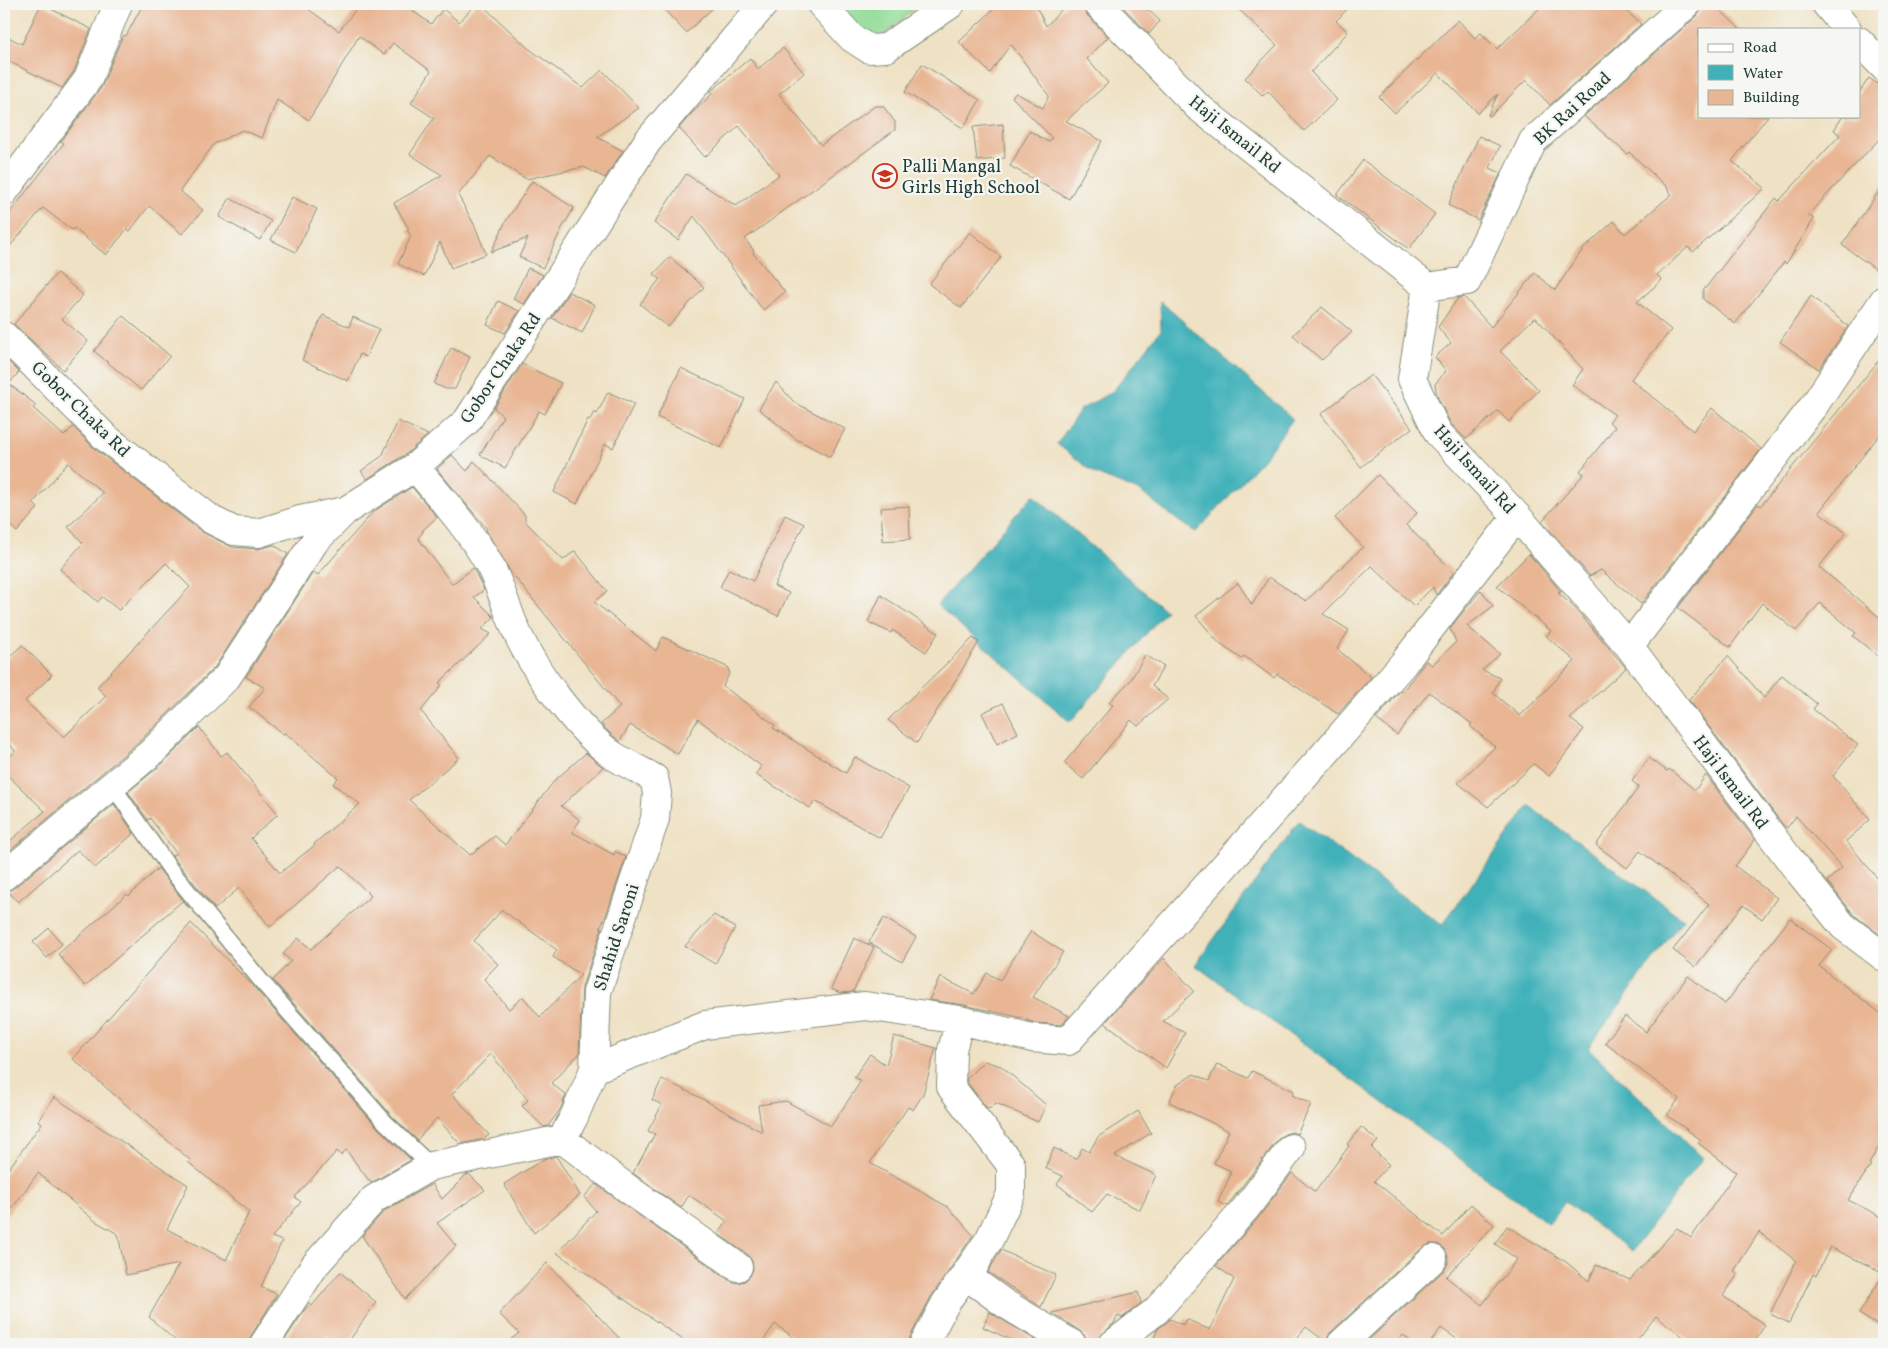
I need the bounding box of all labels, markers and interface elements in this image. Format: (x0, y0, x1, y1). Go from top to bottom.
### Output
legend (1698, 28, 1860, 118)
text: Road (1743, 38, 1777, 59)
text: Water (1743, 64, 1783, 85)
street label: BK Rai Road (1529, 67, 1617, 152)
text: Building (1743, 88, 1800, 109)
street label: Haji Ismail Rd (1183, 90, 1285, 180)
place label: Palli Mangal Girls High School (902, 155, 1040, 201)
school or university icon: Palli Mangal Girls High School (872, 163, 898, 189)
street label: Gobor Chaka Rd (455, 308, 548, 429)
street label: Gobor Chaka Rd (25, 356, 135, 464)
street label: Haji Ismail Rd (1427, 420, 1521, 520)
street label: Haji Ismail Rd (1686, 731, 1774, 835)
street label: Shahid Saroni (588, 880, 647, 994)

